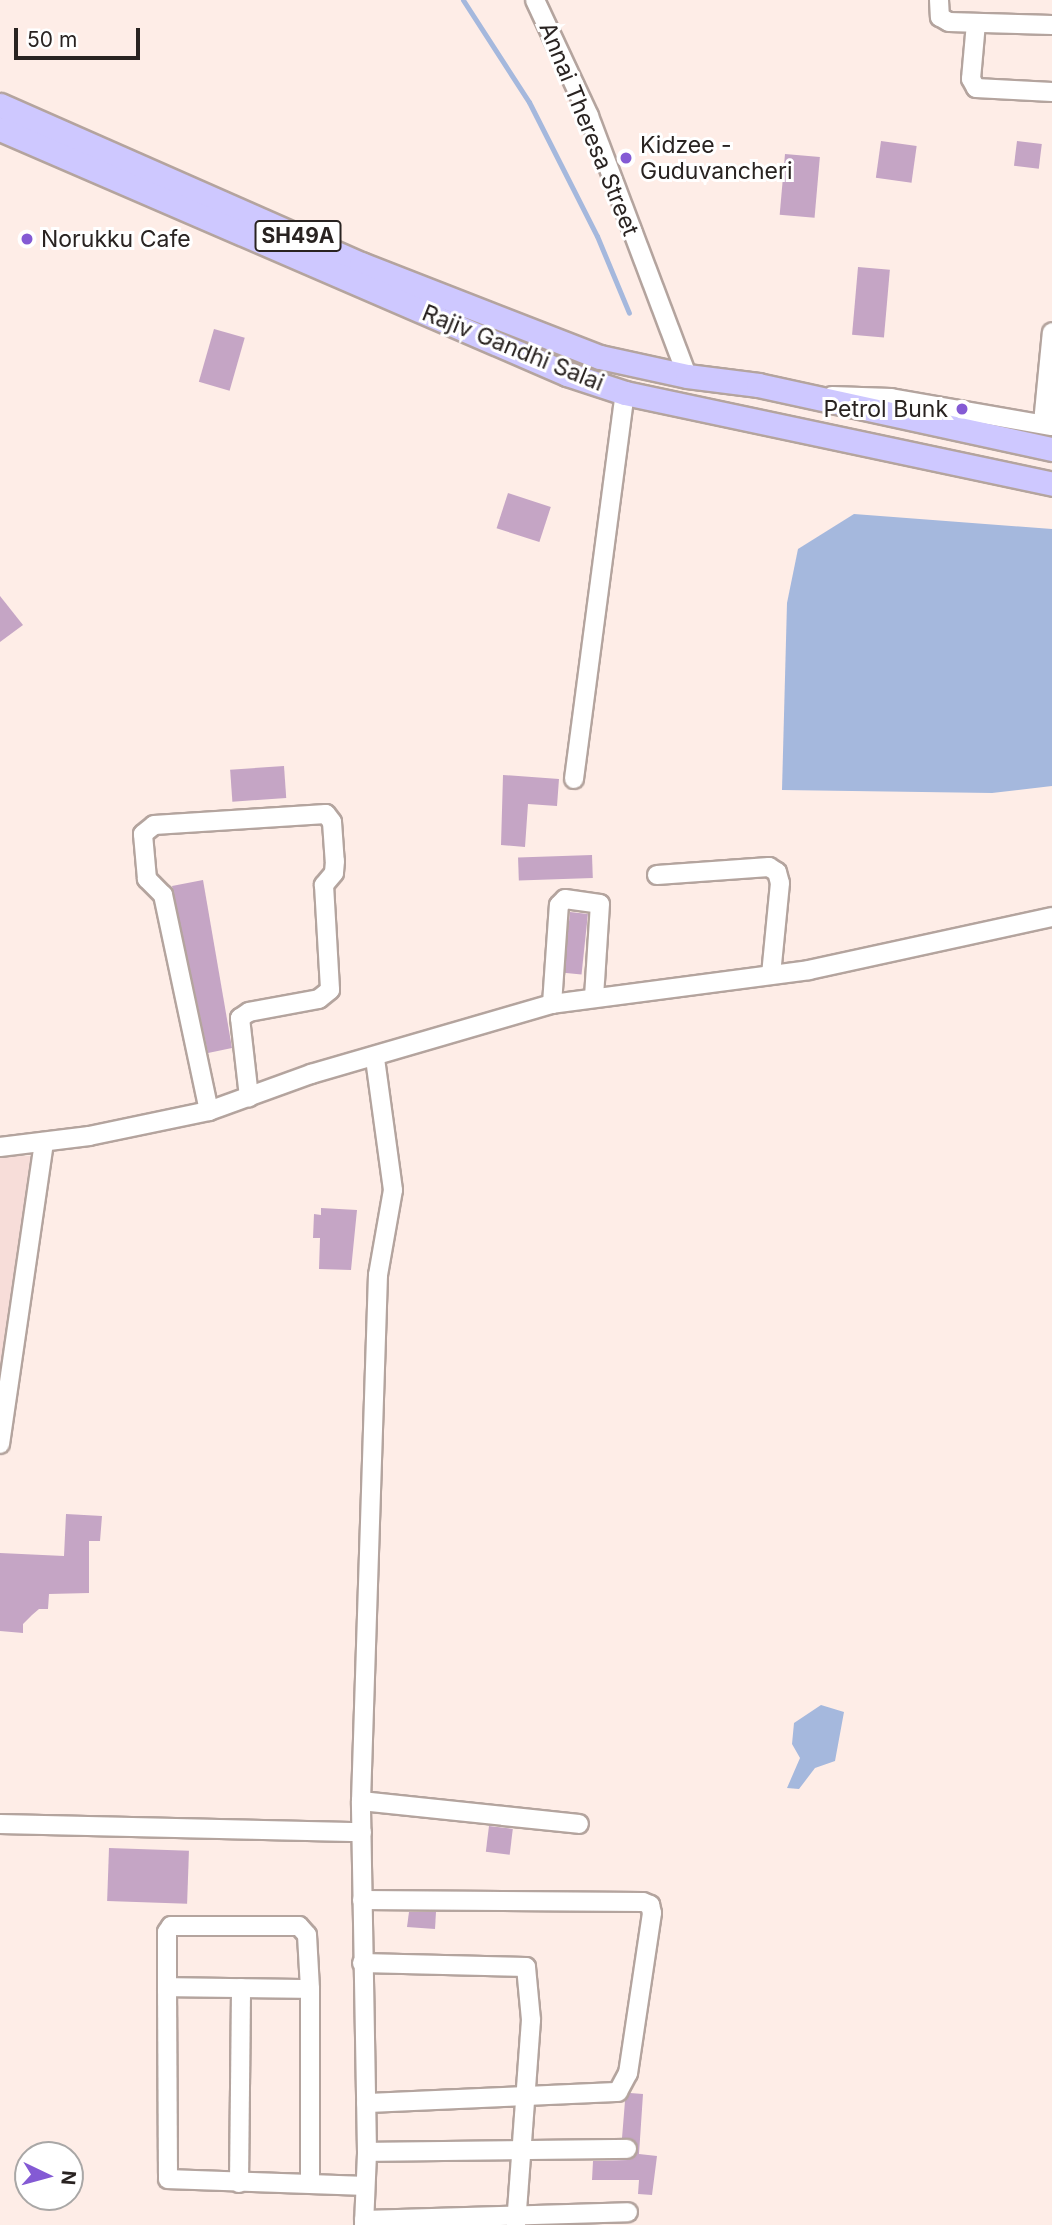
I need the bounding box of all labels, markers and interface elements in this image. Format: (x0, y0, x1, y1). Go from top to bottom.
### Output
scale bar (18, 14, 144, 58)
street label: Annai Theresa Street (534, 18, 644, 240)
text: 50 m (27, 27, 77, 52)
place label: Kidzee - Guduvancheri (640, 131, 792, 185)
marker: Kidzee - Guduvancheri (618, 150, 634, 166)
road number: SH49A (254, 218, 342, 254)
place label: Norukku Cafe (41, 225, 191, 253)
marker: Norukku Cafe (19, 231, 35, 247)
street label: Rajiv Gandhi Salai (418, 299, 608, 397)
place label: Petrol Bunk (824, 395, 948, 423)
marker: Petrol Bunk (954, 401, 970, 417)
north arrow (14, 2141, 84, 2211)
text: N (56, 2169, 81, 2186)

